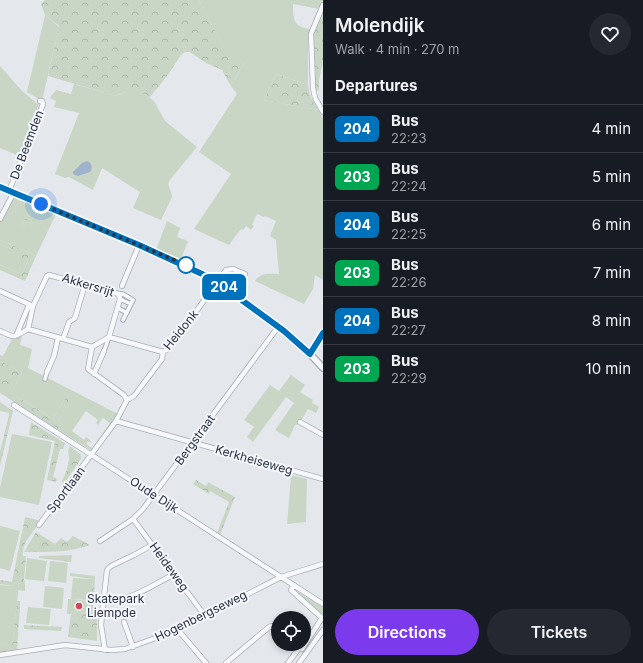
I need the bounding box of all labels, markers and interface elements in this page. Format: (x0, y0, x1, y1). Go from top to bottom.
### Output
button: heart (589, 13, 631, 55)
text: Molendijk (335, 14, 425, 37)
text: Walk · 4 min · 270 m (335, 41, 459, 57)
text: Departures (335, 76, 417, 95)
street label: De Beemden (6, 108, 47, 182)
text: Bus (391, 111, 419, 130)
text: 4 min (591, 119, 631, 138)
text: 204 (343, 120, 371, 137)
text: 22:23 (391, 130, 427, 146)
text: Bus (391, 159, 419, 178)
text: 5 min (592, 167, 631, 186)
text: 203 (343, 168, 371, 185)
text: 22:24 (391, 178, 427, 194)
your location (31, 194, 51, 214)
text: Bus (391, 207, 419, 226)
text: 6 min (592, 215, 631, 234)
text: 204 (343, 216, 371, 233)
text: 22:25 (391, 226, 426, 242)
text: Bus (391, 255, 419, 274)
unlabelled marker (177, 256, 195, 274)
text: 7 min (593, 263, 631, 282)
text: 203 (343, 264, 371, 281)
street label: Akkersrijt (60, 270, 116, 300)
line badge: 204 (201, 274, 247, 300)
text: 22:26 (391, 274, 427, 290)
text: 204 (210, 278, 238, 295)
text: Bus (391, 303, 419, 322)
street label: Heidonk (160, 306, 201, 353)
text: 8 min (592, 311, 631, 330)
text: 204 (343, 312, 371, 329)
text: 22:27 (391, 322, 426, 338)
text: Bus (391, 351, 419, 370)
text: 10 min (586, 359, 631, 378)
text: 203 (343, 360, 371, 377)
text: 22:29 (391, 370, 427, 386)
street label: Bergstraat (171, 411, 218, 468)
street label: Kerkheiseweg (214, 441, 295, 478)
street label: Sportlaan (43, 463, 88, 516)
street label: Oude Dijk (127, 473, 182, 516)
street label: Heideweg (147, 539, 192, 594)
street label: Hogenbergseweg (152, 587, 249, 644)
place label: Skatepark Liempde (87, 591, 145, 620)
marker: Skatepark Liempde (74, 601, 84, 611)
button: Directions (335, 609, 479, 655)
button: Tickets (487, 609, 631, 655)
map controls (271, 611, 311, 651)
button: locate (271, 611, 311, 651)

